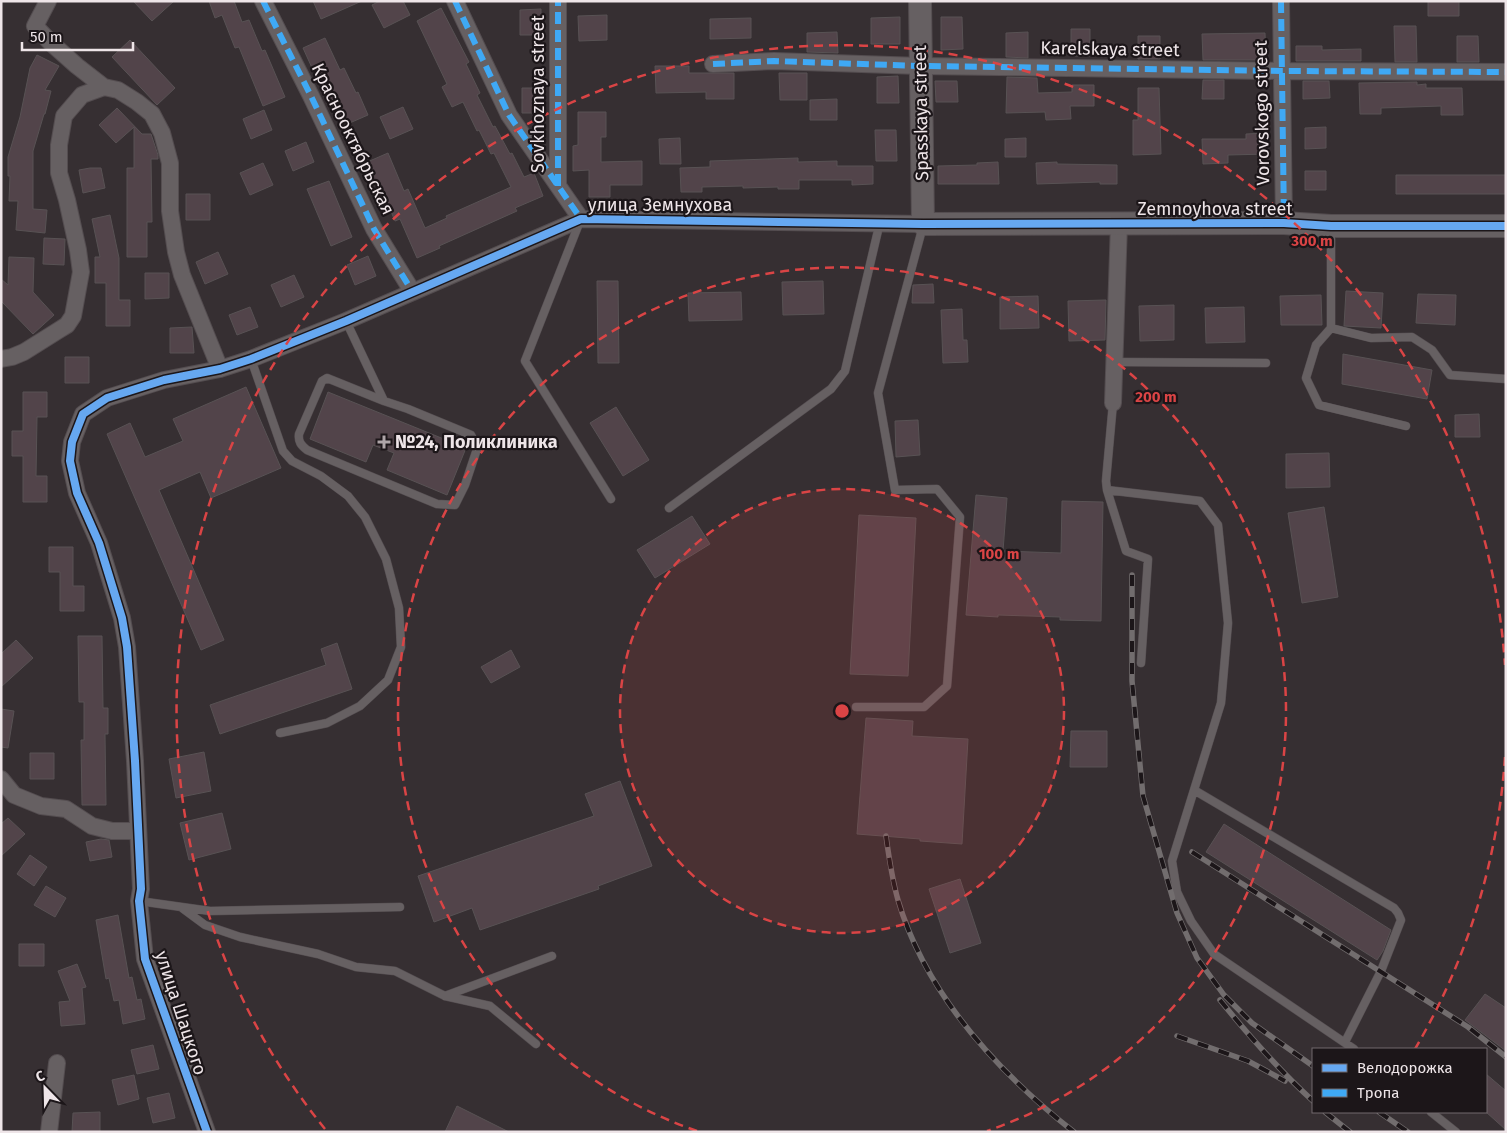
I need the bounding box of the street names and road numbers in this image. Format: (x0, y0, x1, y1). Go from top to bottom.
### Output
street label: Sovkhoznaya street (527, 15, 549, 173)
street label: Karelskaya street (1040, 37, 1180, 61)
street label: Vorovskogo street (1250, 40, 1274, 186)
street label: Spasskaya street (909, 45, 933, 181)
street label: Краснооктябрьская (307, 60, 399, 218)
street label: улица Земнухова (588, 194, 732, 216)
street label: Zemnoyhova street (1137, 198, 1293, 220)
street label: улица Шацкого (151, 948, 211, 1078)

